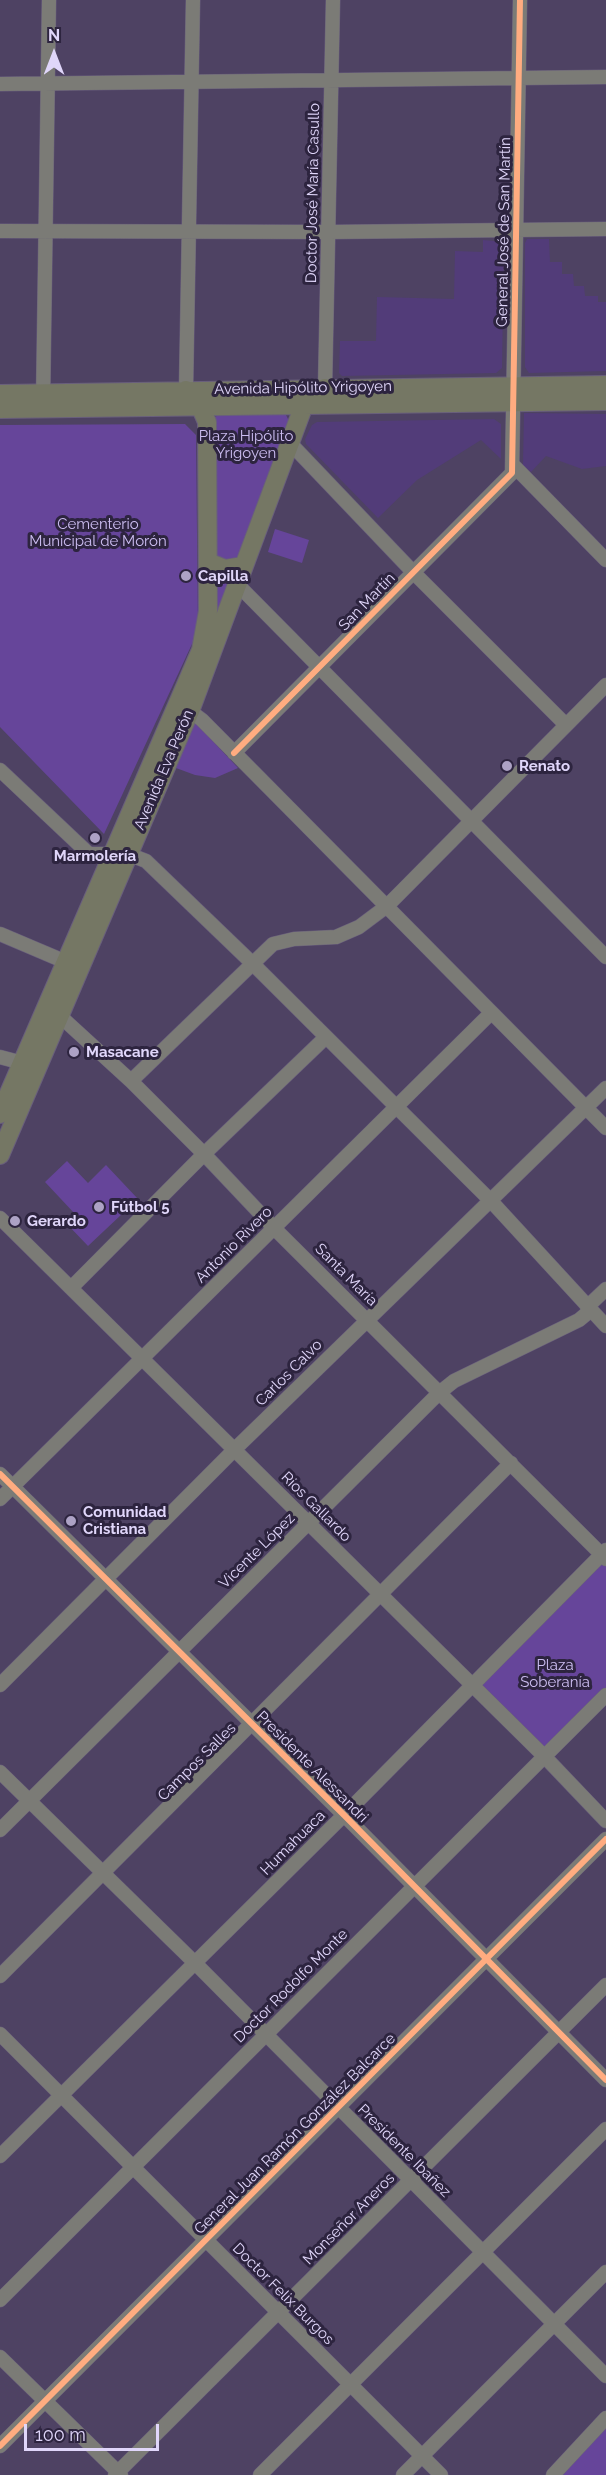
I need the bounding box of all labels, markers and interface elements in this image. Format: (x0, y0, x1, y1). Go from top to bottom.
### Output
north arrow (24, 24, 84, 84)
text: N (48, 26, 60, 45)
street label: Doctor José María Casullo (302, 103, 324, 283)
street label: General José de San Martín (493, 137, 515, 327)
street label: Avenida Hipólito Yrigoyen (214, 377, 392, 399)
park label: Plaza Hipólito Yrigoyen (199, 427, 293, 462)
park label: Cementerio Municipal de Morón (29, 515, 167, 550)
place label: Capilla (198, 567, 248, 585)
marker: Capilla (179, 569, 193, 583)
street label: San Martín (335, 569, 399, 635)
street label: Avenida Eva Perón (131, 707, 197, 833)
place label: Renato (519, 757, 570, 775)
marker: Renato (500, 759, 514, 773)
marker: Marmolería (88, 831, 102, 845)
place label: Marmolería (54, 847, 136, 865)
place label: Masacane (86, 1043, 159, 1061)
marker: Masacane (67, 1045, 81, 1059)
place label: Fútbol 5 (111, 1198, 170, 1216)
marker: Fútbol 5 (92, 1200, 106, 1214)
street label: Antonio Rivero (192, 1203, 276, 1287)
place label: Gerardo (27, 1212, 86, 1230)
marker: Gerardo (8, 1214, 22, 1228)
street label: Santa María (311, 1240, 381, 1310)
street label: Carlos Calvo (252, 1336, 326, 1410)
street label: Ríos Gallardo (277, 1468, 355, 1546)
place label: Comunidad Cristiana (83, 1503, 166, 1538)
street label: Vicente López (215, 1509, 299, 1593)
marker: Comunidad Cristiana (64, 1514, 78, 1528)
park label: Plaza Soberanía (520, 1656, 590, 1691)
street label: Presidente Alessandri (252, 1707, 372, 1827)
street label: Campos Salles (154, 1719, 240, 1805)
street label: Humahuaca (257, 1807, 329, 1879)
street label: Doctor Rodolfo Monte (230, 1925, 352, 2047)
street label: General Juan Ramón González Balcarce (191, 2030, 399, 2238)
street label: Presidente Ibañez (354, 2101, 454, 2201)
street label: Monseñor Aneros (299, 2169, 399, 2269)
street label: Doctor Felix Burgos (229, 2240, 337, 2348)
scale bar (27, 2412, 162, 2450)
text: 100 m (35, 2424, 86, 2445)

